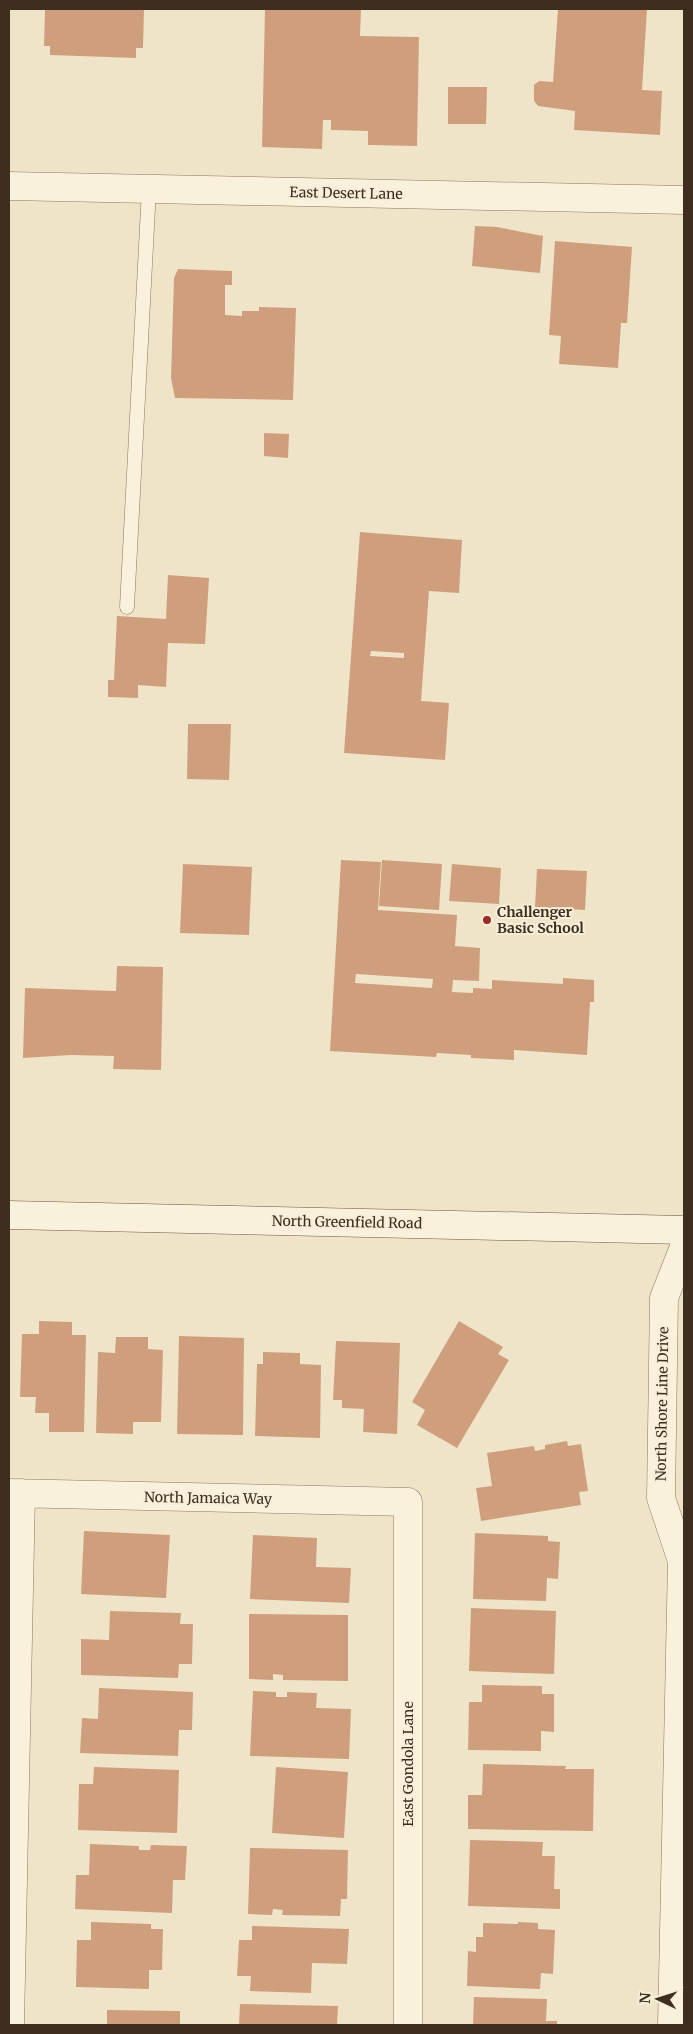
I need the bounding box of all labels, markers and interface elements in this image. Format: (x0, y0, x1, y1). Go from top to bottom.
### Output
street label: East Desert Lane (289, 183, 403, 203)
place label: Challenger Basic School (497, 903, 584, 937)
marker: Challenger Basic School (481, 914, 493, 926)
street label: North Greenfield Road (272, 1212, 423, 1232)
street label: North Shore Line Drive (652, 1327, 672, 1481)
street label: North Jamaica Way (144, 1488, 273, 1508)
street label: East Gondola Lane (399, 1701, 417, 1827)
north arrow (633, 1974, 683, 2024)
text: N (636, 1992, 654, 2004)

